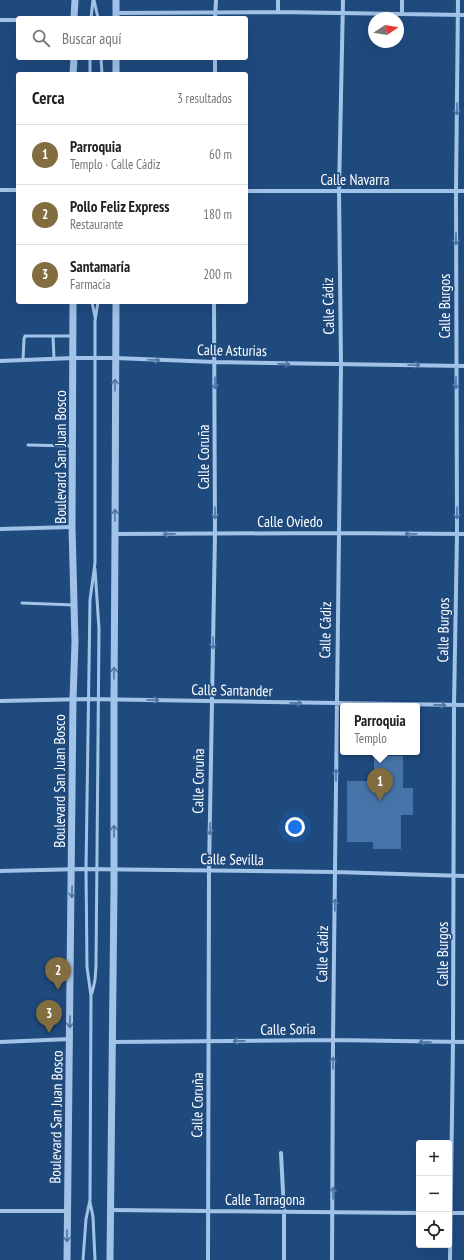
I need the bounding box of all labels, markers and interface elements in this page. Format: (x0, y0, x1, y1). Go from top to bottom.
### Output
north arrow (368, 12, 404, 48)
search box (16, 16, 248, 60)
icon: search (30, 27, 52, 49)
text: Buscar aquí (62, 29, 122, 48)
text: Cerca (32, 87, 65, 109)
text: 3 resultados (177, 90, 232, 107)
one-way arrow (453, 102, 461, 115)
text: Parroquia (70, 137, 121, 156)
text: 1 (42, 146, 48, 163)
text: 60 m (209, 146, 232, 163)
text: Templo · Calle Cádiz (70, 156, 160, 173)
street label: Calle Navarra (320, 170, 390, 189)
text: Pollo Feliz Express (70, 197, 170, 216)
text: 2 (42, 206, 48, 223)
text: 180 m (203, 206, 232, 223)
text: Restaurante (70, 216, 123, 233)
one-way arrow (452, 232, 460, 245)
text: Santamaría (70, 257, 130, 276)
text: 3 (42, 266, 48, 283)
text: 200 m (203, 266, 232, 283)
street label: Calle Burgos (435, 274, 454, 338)
text: Farmacia (70, 276, 110, 293)
street label: Calle Cádiz (318, 277, 338, 335)
street label: Calle Asturias (197, 340, 267, 360)
one-way arrow (147, 356, 160, 364)
one-way arrow (277, 360, 290, 368)
one-way arrow (407, 361, 420, 369)
one-way arrow (211, 376, 219, 389)
one-way arrow (452, 376, 460, 389)
one-way arrow (111, 379, 119, 392)
street label: Boulevard San Juan Bosco (51, 390, 70, 524)
street label: Calle Coruña (194, 424, 213, 490)
one-way arrow (211, 506, 219, 519)
one-way arrow (453, 506, 461, 519)
one-way arrow (111, 509, 119, 522)
street label: Calle Oviedo (257, 512, 323, 531)
one-way arrow (163, 530, 176, 538)
one-way arrow (405, 530, 418, 537)
street label: Calle Burgos (433, 597, 453, 663)
street label: Calle Cádiz (315, 601, 335, 659)
one-way arrow (209, 636, 216, 649)
one-way arrow (110, 667, 118, 680)
street label: Calle Santander (191, 680, 274, 700)
one-way arrow (146, 696, 159, 704)
one-way arrow (289, 699, 302, 707)
one-way arrow (433, 701, 446, 709)
popup (340, 703, 420, 755)
text: Parroquia (354, 711, 406, 730)
street label: Boulevard San Juan Bosco (50, 714, 69, 848)
text: Templo (354, 730, 387, 747)
street label: Calle Coruña (188, 748, 208, 814)
pin: 1 (367, 768, 393, 801)
one-way arrow (332, 769, 340, 782)
your location (285, 817, 305, 837)
one-way arrow (206, 822, 214, 835)
one-way arrow (110, 825, 118, 838)
street label: Calle Sevilla (200, 849, 264, 869)
one-way arrow (68, 885, 75, 898)
one-way arrow (331, 899, 339, 912)
street label: Calle Burgos (433, 922, 452, 986)
street label: Calle Cádiz (312, 925, 332, 983)
pin: 2 (45, 957, 71, 990)
pin: 3 (36, 1000, 62, 1033)
one-way arrow (66, 1015, 74, 1028)
street label: Calle Soria (260, 1019, 316, 1039)
one-way arrow (233, 1037, 246, 1045)
one-way arrow (419, 1038, 432, 1046)
street label: Boulevard San Juan Bosco (45, 1050, 67, 1184)
one-way arrow (329, 1057, 337, 1070)
street label: Calle Coruña (187, 1072, 207, 1138)
map controls (416, 1140, 452, 1248)
button: + (416, 1140, 452, 1176)
button: − (416, 1176, 452, 1212)
one-way arrow (329, 1187, 337, 1200)
street label: Calle Tarragona (225, 1190, 305, 1209)
button: locate (416, 1212, 452, 1248)
one-way arrow (63, 1229, 71, 1242)

